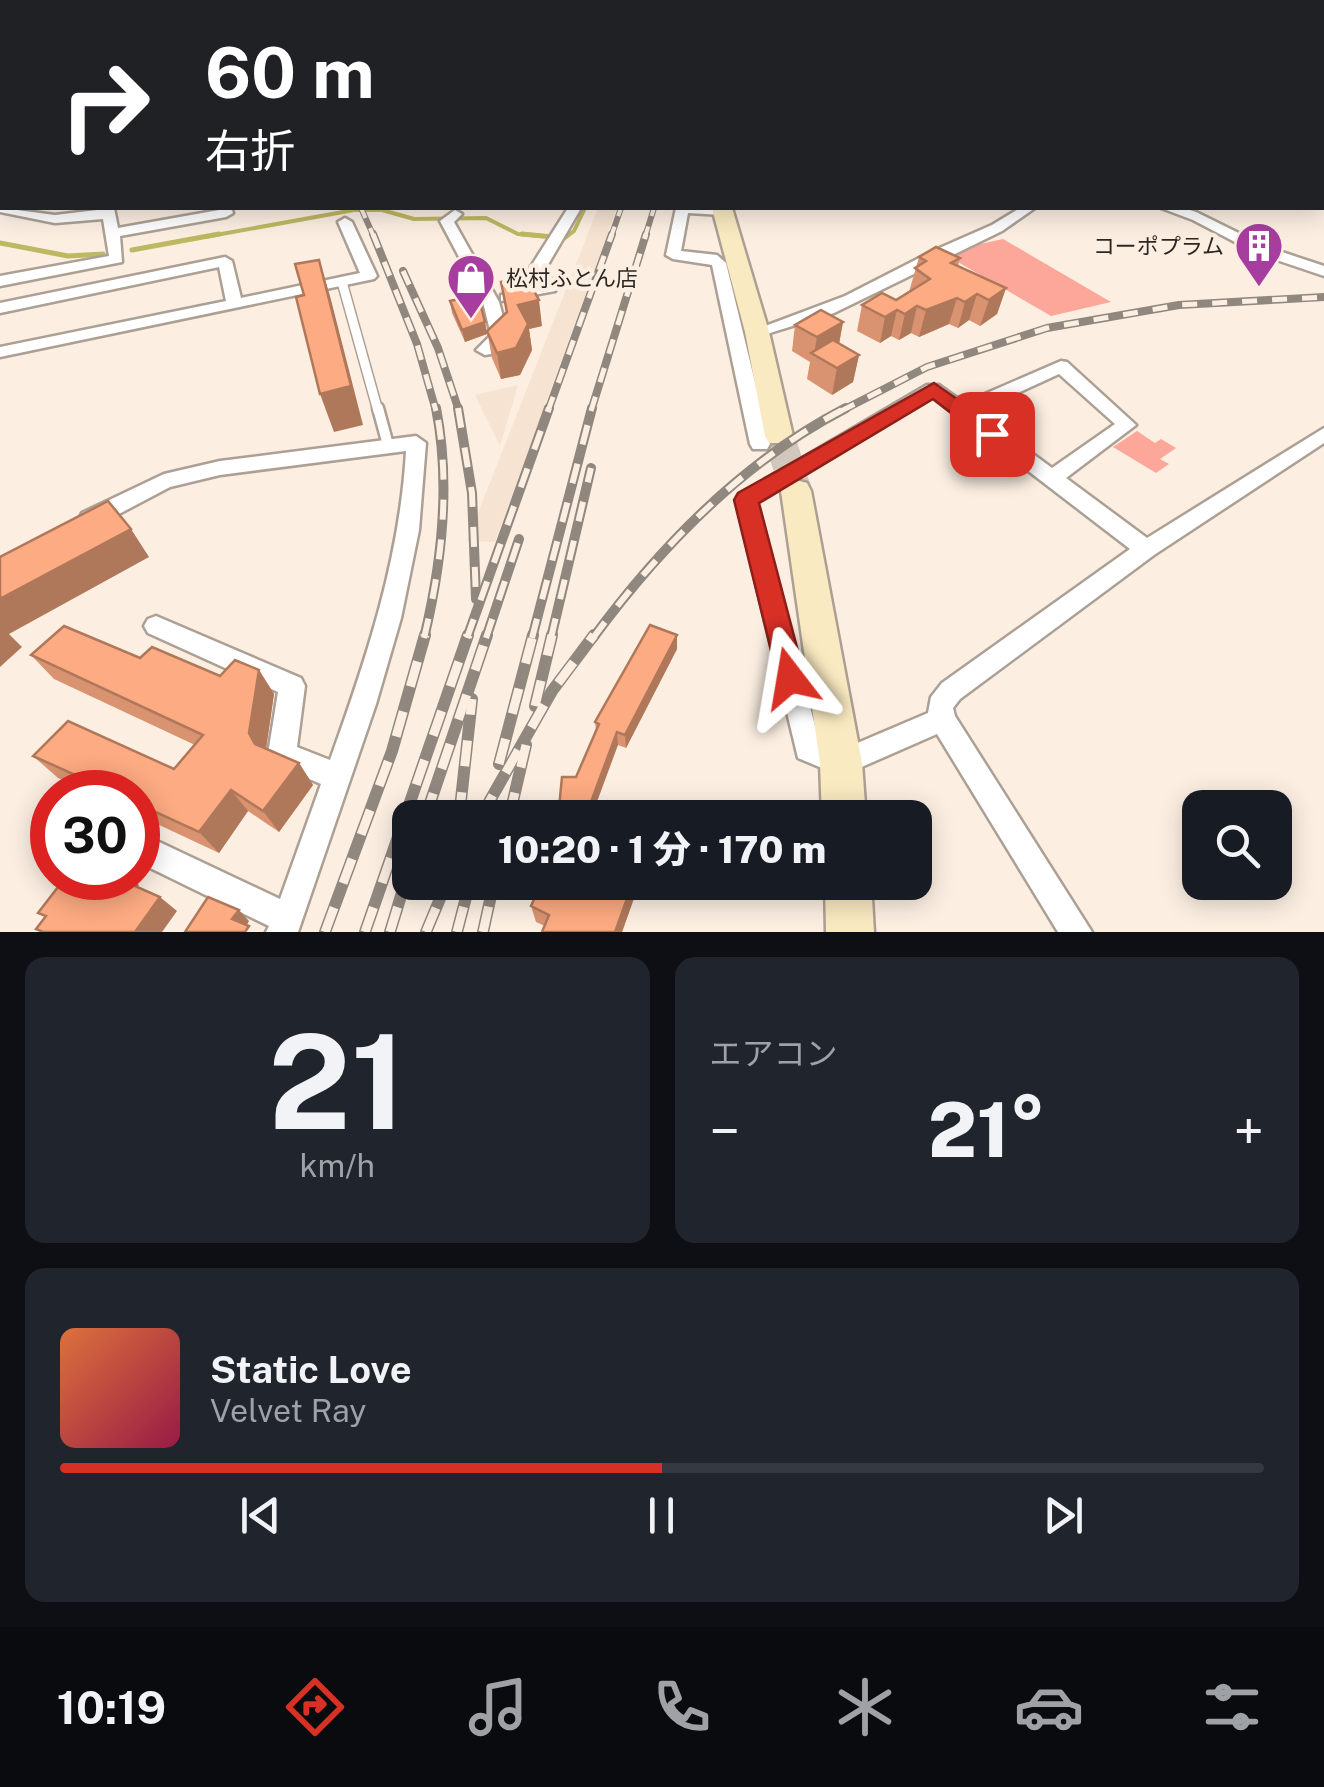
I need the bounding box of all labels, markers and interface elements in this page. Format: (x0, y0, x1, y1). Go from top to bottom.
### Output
text: 60 m (205, 31, 375, 114)
icon: right (40, 40, 170, 170)
text: 右折 (205, 124, 295, 177)
building icon: コーポプラム (1233, 220, 1285, 288)
place label: コーポプラム (1093, 233, 1224, 259)
shop icon: 松村ふとん店 (445, 252, 497, 320)
place label: 松村ふとん店 (506, 265, 638, 291)
pin (950, 392, 1035, 477)
icon: arrive (965, 407, 1020, 462)
position arrow (738, 626, 842, 730)
speed limit sign: 30 (30, 770, 160, 900)
map controls (1182, 790, 1292, 900)
button: search (1182, 790, 1292, 900)
text: 10:20 · 1 分 · 170 m (498, 827, 826, 872)
text: 21 (268, 1006, 406, 1158)
text: エアコン (710, 1035, 838, 1072)
text: 21° (928, 1086, 1046, 1174)
text: − (710, 1099, 740, 1163)
text: + (1234, 1099, 1264, 1163)
text: km/h (300, 1147, 375, 1184)
text: Static Love (210, 1347, 412, 1392)
text: Velvet Ray (210, 1392, 366, 1429)
icon: previous (233, 1488, 288, 1543)
icon: pause (634, 1488, 689, 1543)
icon: next (1036, 1488, 1091, 1543)
icon: directions (280, 1672, 350, 1742)
icon: music (463, 1672, 533, 1742)
icon: phone (647, 1672, 717, 1742)
icon: climate (830, 1672, 900, 1742)
icon: car (1014, 1672, 1084, 1742)
icon: filters (1197, 1672, 1267, 1742)
text: 10:19 (57, 1681, 166, 1734)

